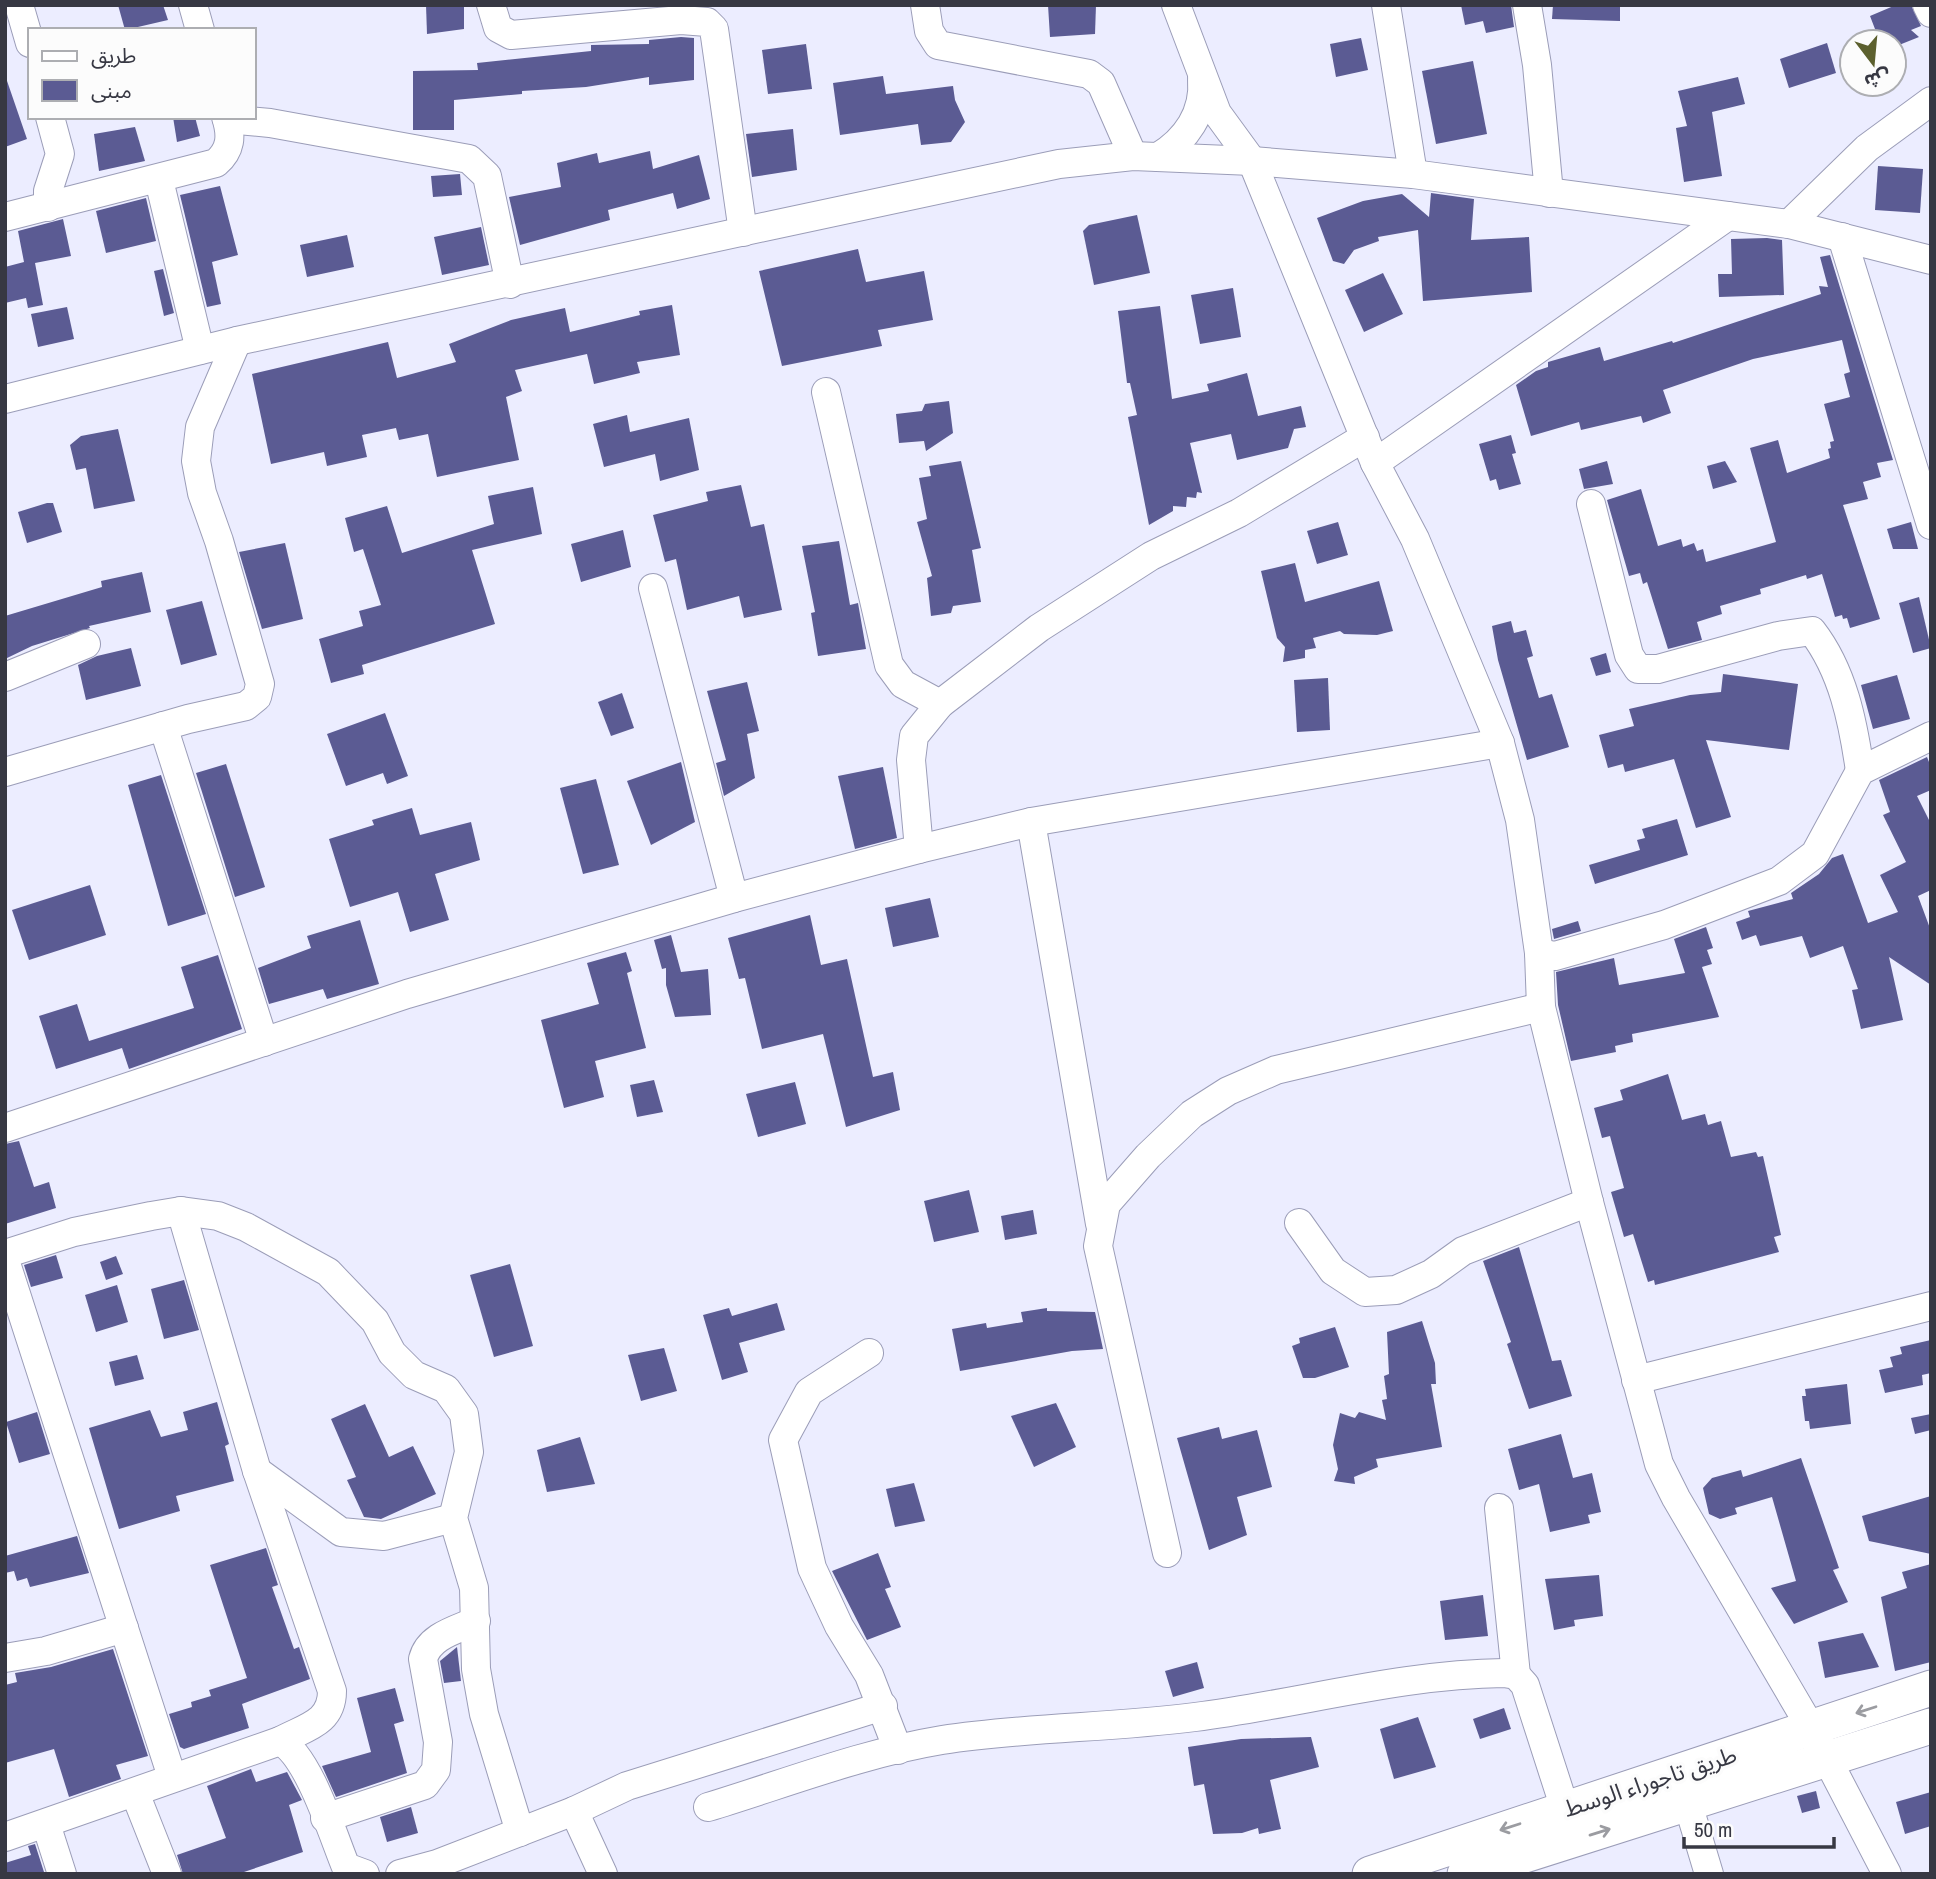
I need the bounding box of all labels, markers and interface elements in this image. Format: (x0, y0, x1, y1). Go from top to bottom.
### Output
legend (28, 28, 256, 119)
north arrow (1838, 28, 1908, 98)
text: طريق (91, 41, 136, 70)
text: ش (1862, 63, 1894, 95)
text: مبنى (91, 76, 132, 105)
one-way arrow (1855, 1704, 1877, 1717)
street label: طريق تاجوراء الوسط (1560, 1738, 1740, 1824)
scale bar (1684, 1806, 1834, 1850)
text: 50 m (1694, 1815, 1732, 1844)
one-way arrow (1500, 1822, 1522, 1834)
one-way arrow (1589, 1824, 1611, 1837)

